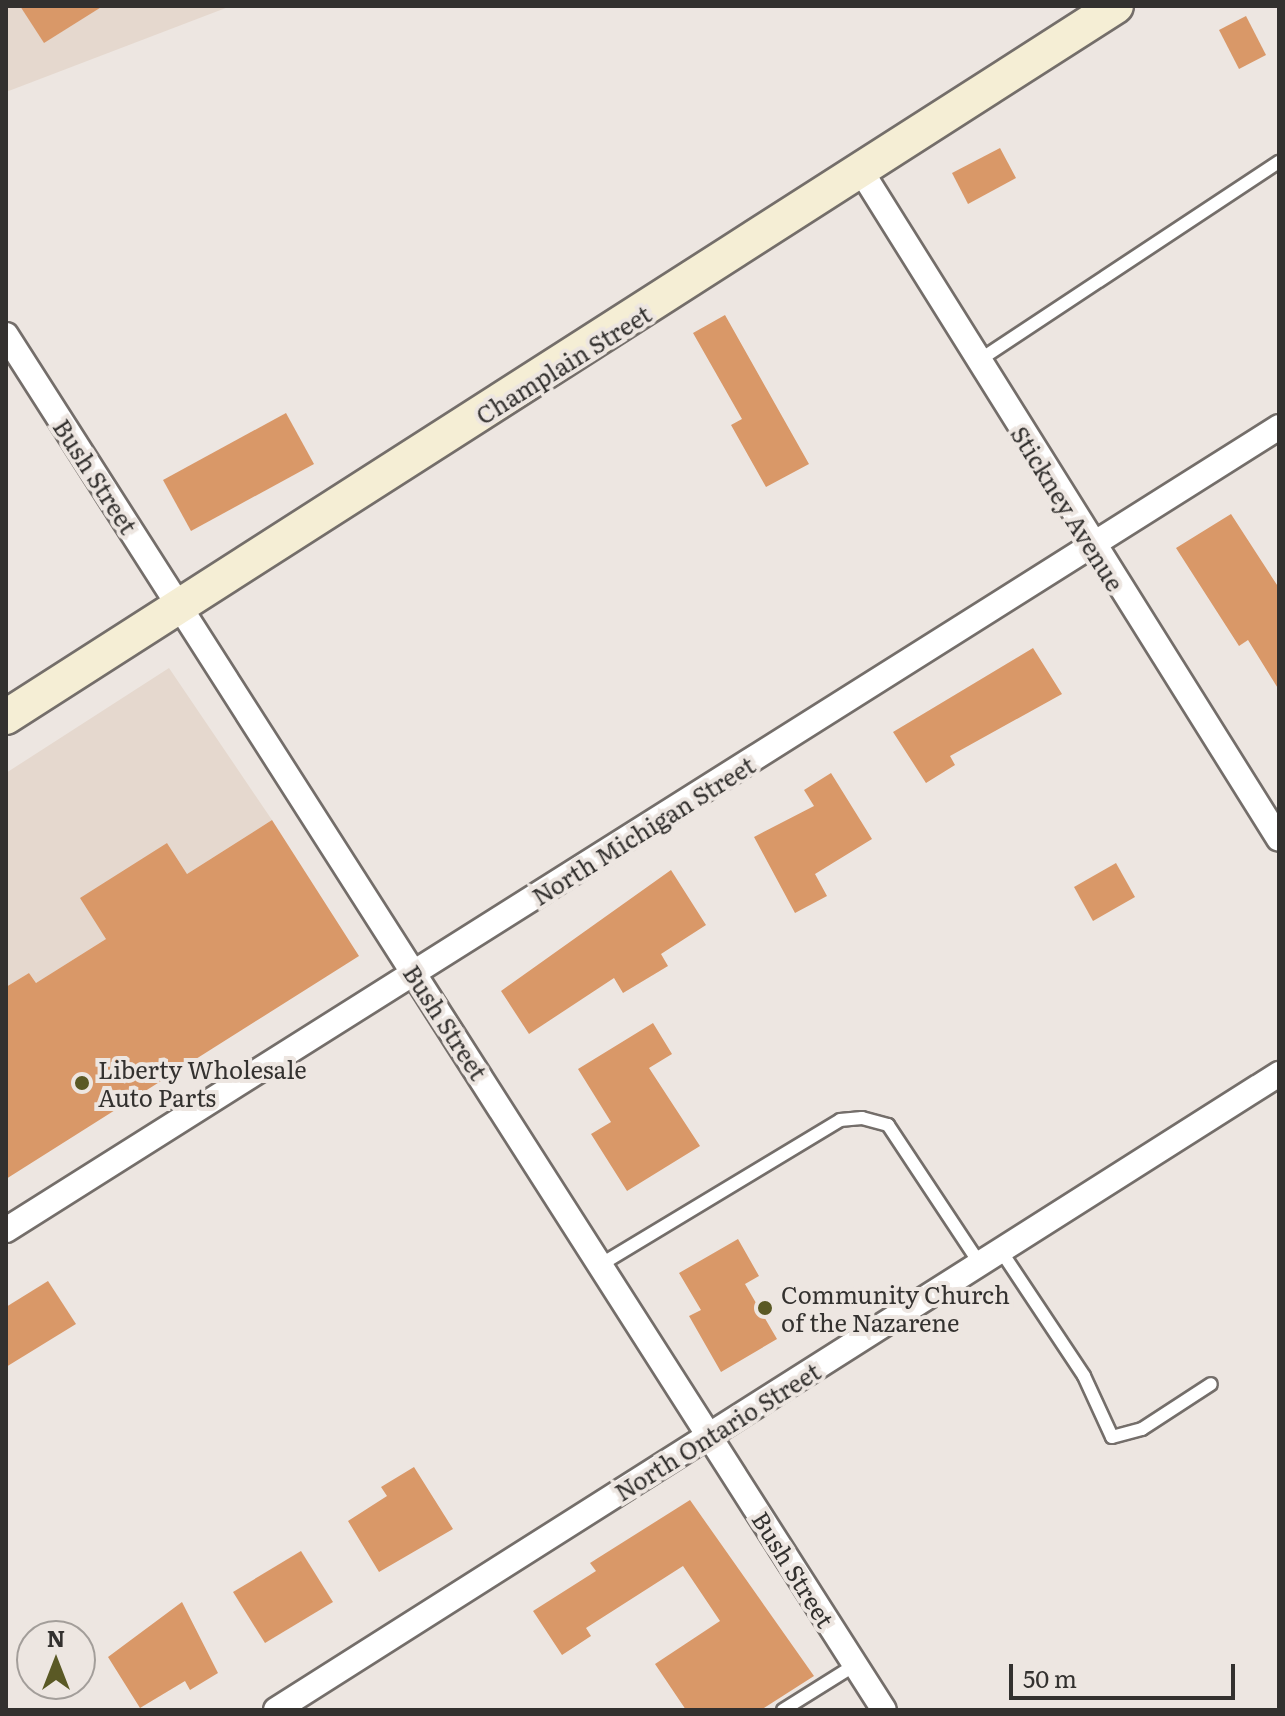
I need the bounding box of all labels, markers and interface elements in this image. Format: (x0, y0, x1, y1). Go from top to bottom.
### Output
street label: Champlain Street (470, 299, 656, 429)
street label: Bush Street (48, 413, 144, 539)
street label: Stickney Avenue (1006, 420, 1130, 596)
street label: North Michigan Street (526, 750, 760, 910)
street label: Bush Street (398, 959, 494, 1085)
place label: Liberty Wholesale Auto Parts (98, 1055, 307, 1111)
marker: Liberty Wholesale Auto Parts (73, 1074, 91, 1092)
place label: Community Church of the Nazarene (781, 1280, 1010, 1336)
marker: Community Church of the Nazarene (756, 1299, 774, 1317)
street label: North Ontario Street (609, 1356, 825, 1506)
street label: Bush Street (747, 1506, 841, 1632)
north arrow (16, 1620, 96, 1700)
text: N (47, 1621, 65, 1654)
scale bar (1013, 1648, 1239, 1698)
text: 50 m (1023, 1660, 1077, 1695)

